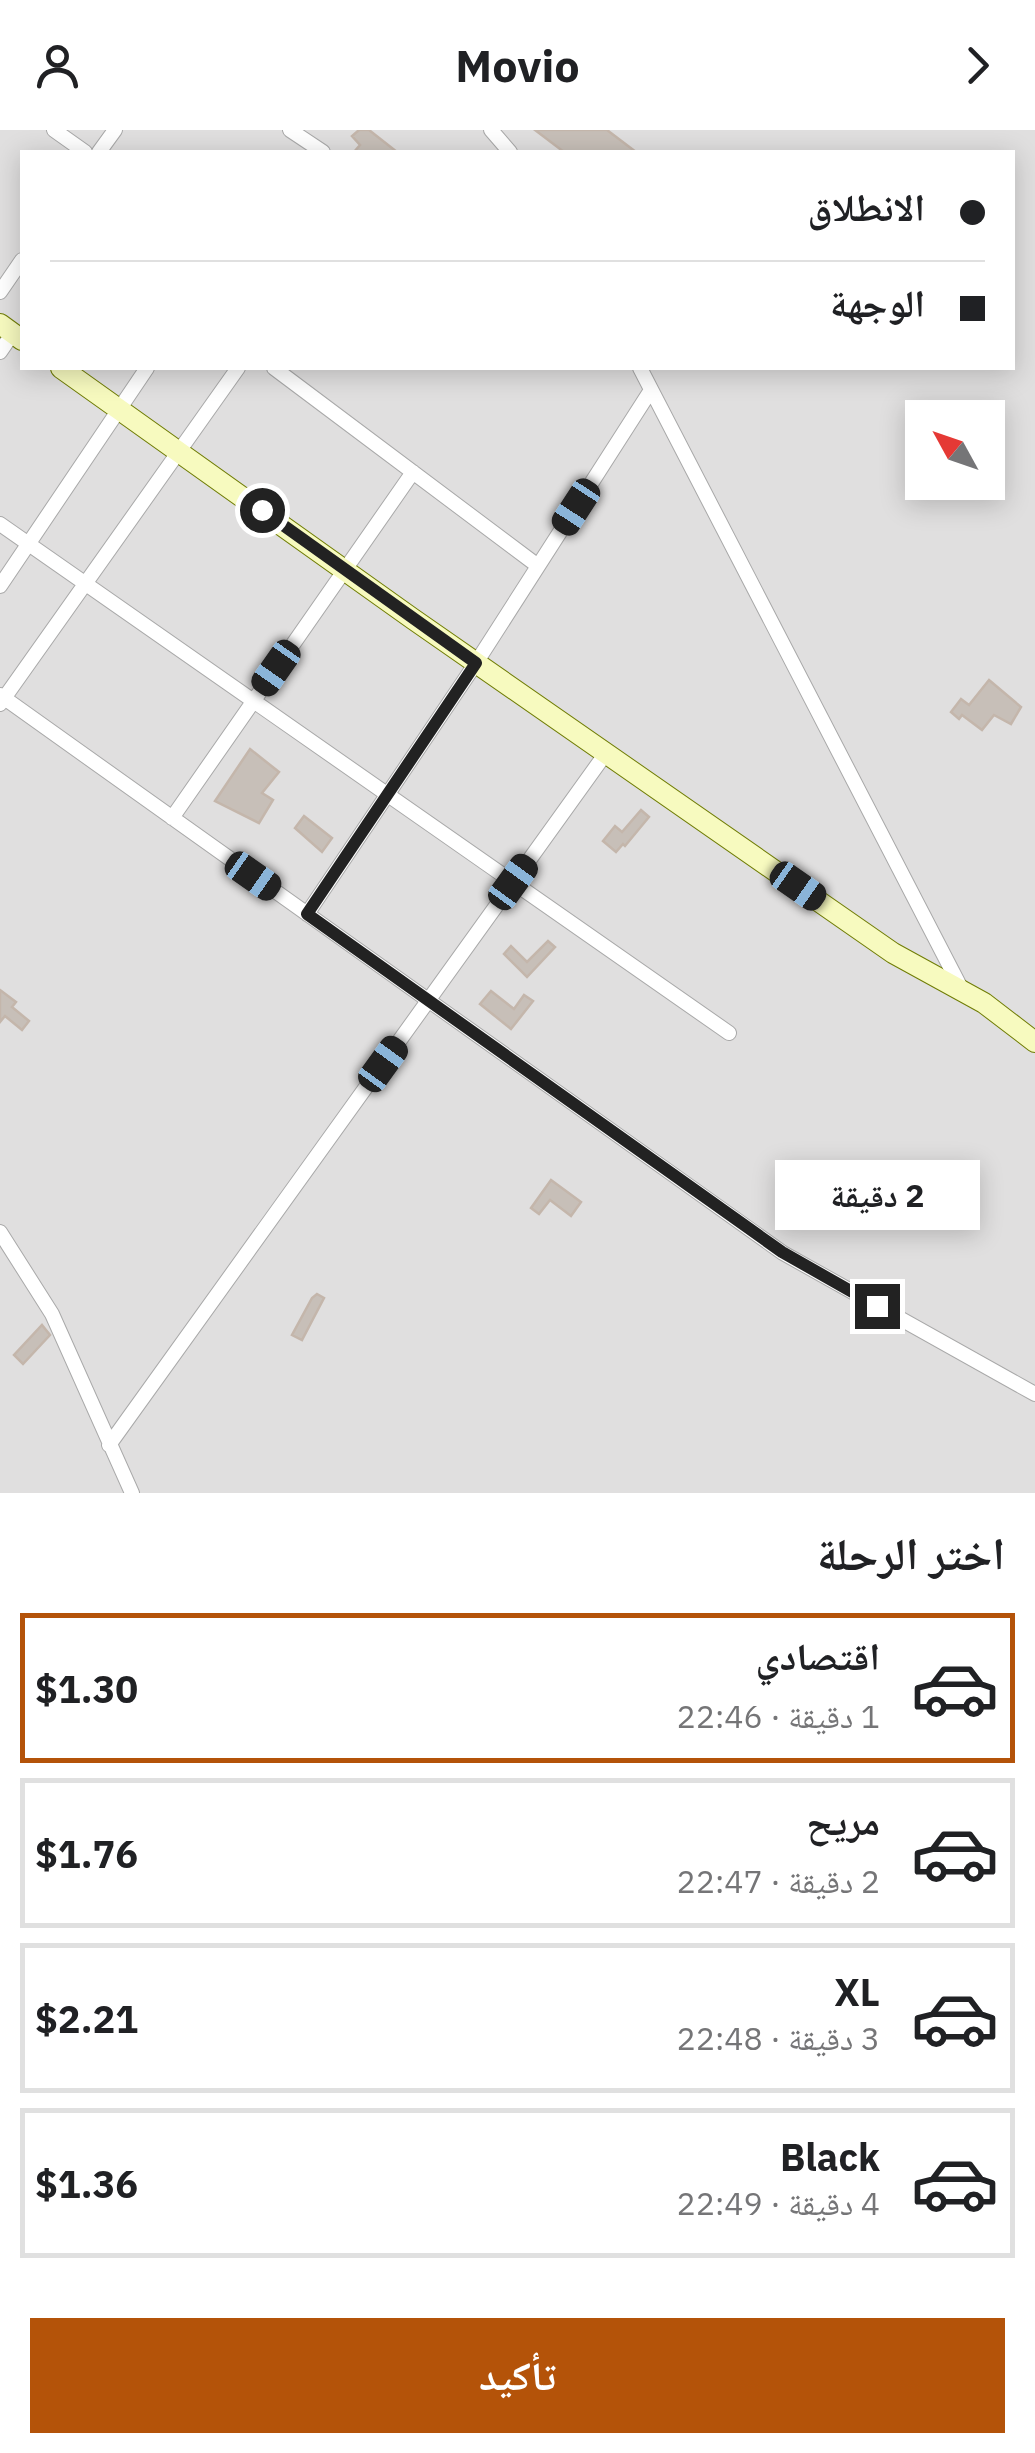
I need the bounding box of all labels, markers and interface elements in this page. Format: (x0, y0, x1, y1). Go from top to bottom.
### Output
text: Movio (455, 36, 580, 94)
icon: person (30, 38, 85, 93)
icon: forward (950, 38, 1005, 93)
text: الانطلاق (807, 182, 925, 231)
text: الوجهة (830, 278, 925, 327)
north arrow (905, 400, 1005, 500)
map controls (905, 400, 1005, 500)
car (547, 474, 605, 540)
route start (240, 488, 285, 533)
car (247, 635, 305, 701)
car (220, 847, 286, 905)
car (483, 849, 543, 915)
car (765, 857, 831, 915)
car (353, 1031, 413, 1097)
callout: 2 دقيقة (774, 1161, 980, 1231)
text: 2 دقيقة (831, 1174, 924, 1216)
route end (855, 1284, 900, 1329)
text: اختر الرحلة (817, 1524, 1005, 1582)
text: اقتصادي (756, 1631, 880, 1680)
icon: car (910, 1643, 1000, 1733)
text: $1.30 (35, 1664, 138, 1713)
text: 1 دقيقة · 22:46 (676, 1695, 880, 1737)
text: مريح (806, 1796, 880, 1845)
icon: car (910, 1808, 1000, 1898)
text: $1.76 (35, 1829, 138, 1878)
text: 2 دقيقة · 22:47 (676, 1860, 880, 1902)
text: XL (834, 1967, 880, 2016)
icon: car (910, 1973, 1000, 2063)
text: $2.21 (35, 1994, 138, 2043)
text: 3 دقيقة · 22:48 (676, 2017, 880, 2059)
text: Black (780, 2132, 880, 2181)
icon: car (910, 2138, 1000, 2228)
text: $1.36 (35, 2159, 138, 2208)
text: 4 دقيقة · 22:49 (676, 2182, 880, 2224)
button: تأكيد (30, 2318, 1005, 2433)

